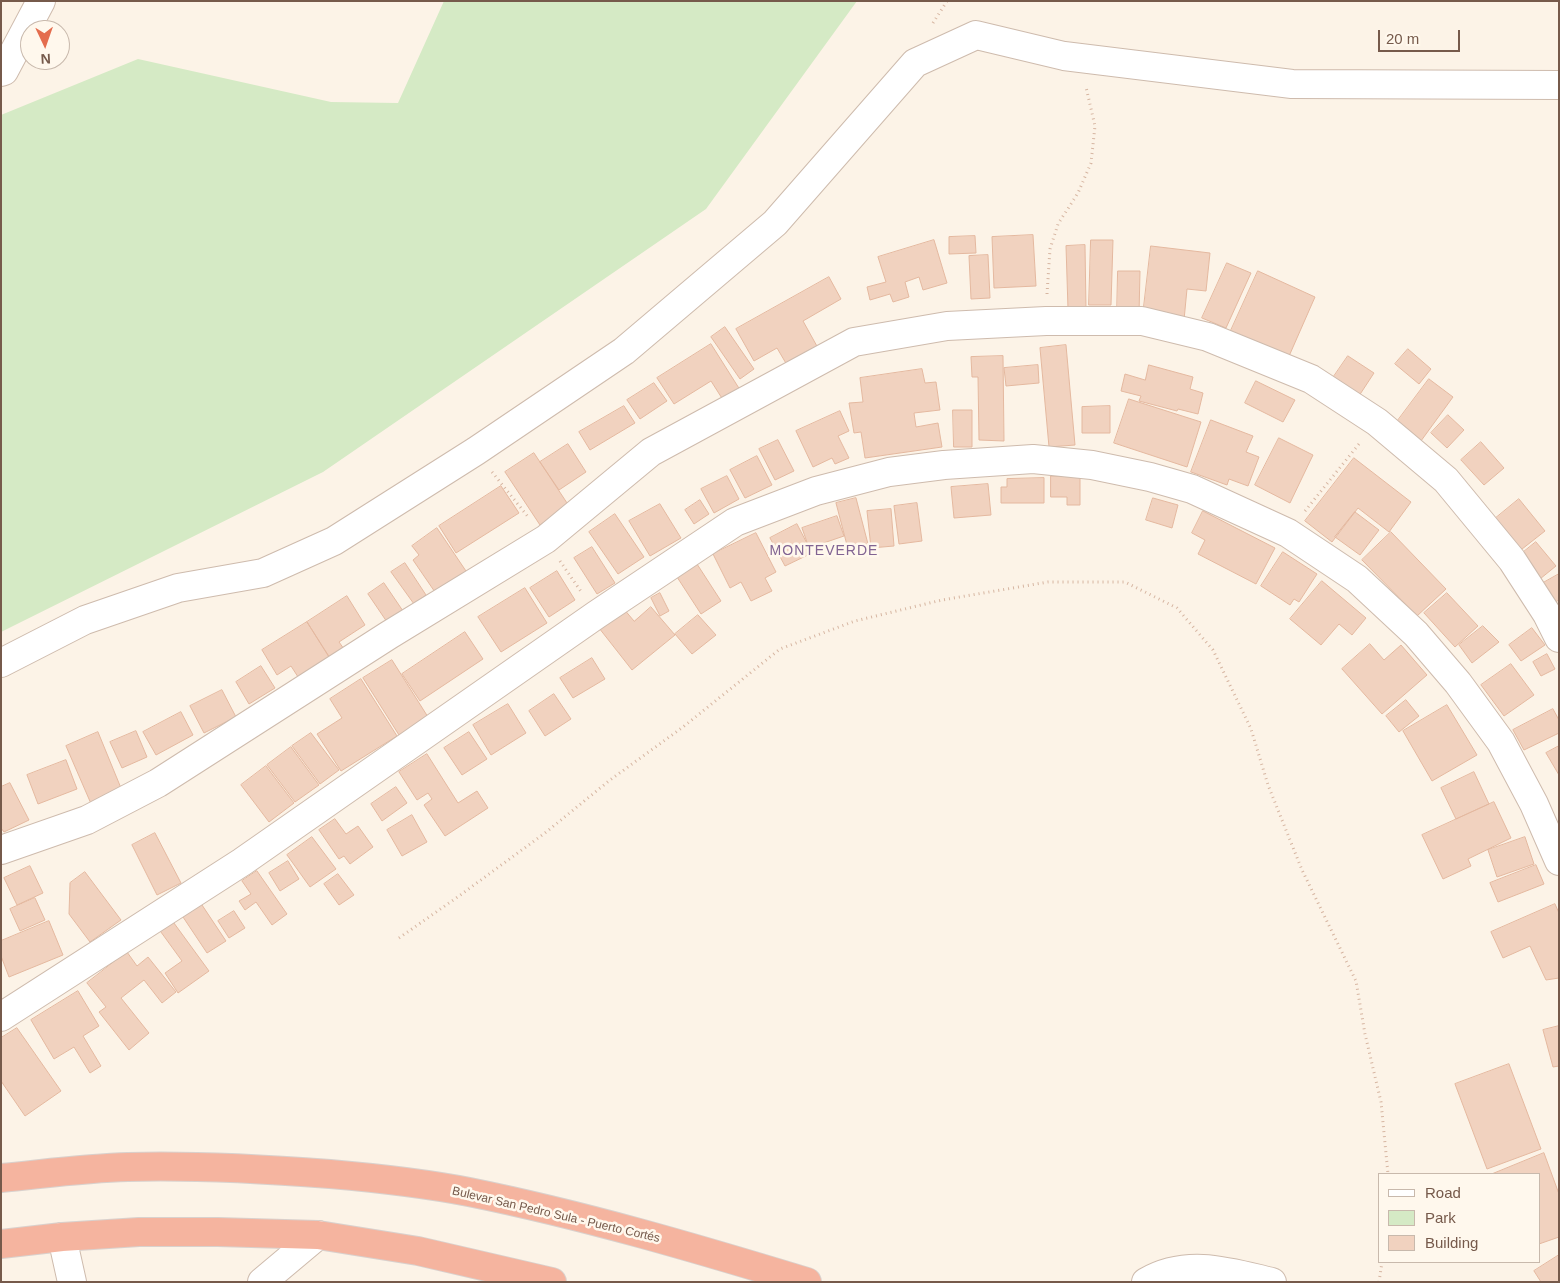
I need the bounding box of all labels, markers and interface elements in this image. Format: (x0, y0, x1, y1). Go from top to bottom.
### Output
north arrow (20, 20, 70, 70)
scale bar (1380, 20, 1462, 52)
text: 20 m (1386, 30, 1419, 47)
text: N (40, 51, 51, 67)
district label: MONTEVERDE (768, 543, 880, 559)
legend (1378, 1173, 1540, 1263)
street label: Bulevar San Pedro Sula - Puerto Cortés (451, 1184, 661, 1246)
text: Road (1425, 1184, 1461, 1201)
text: Park (1425, 1209, 1456, 1226)
text: Building (1425, 1234, 1478, 1251)

